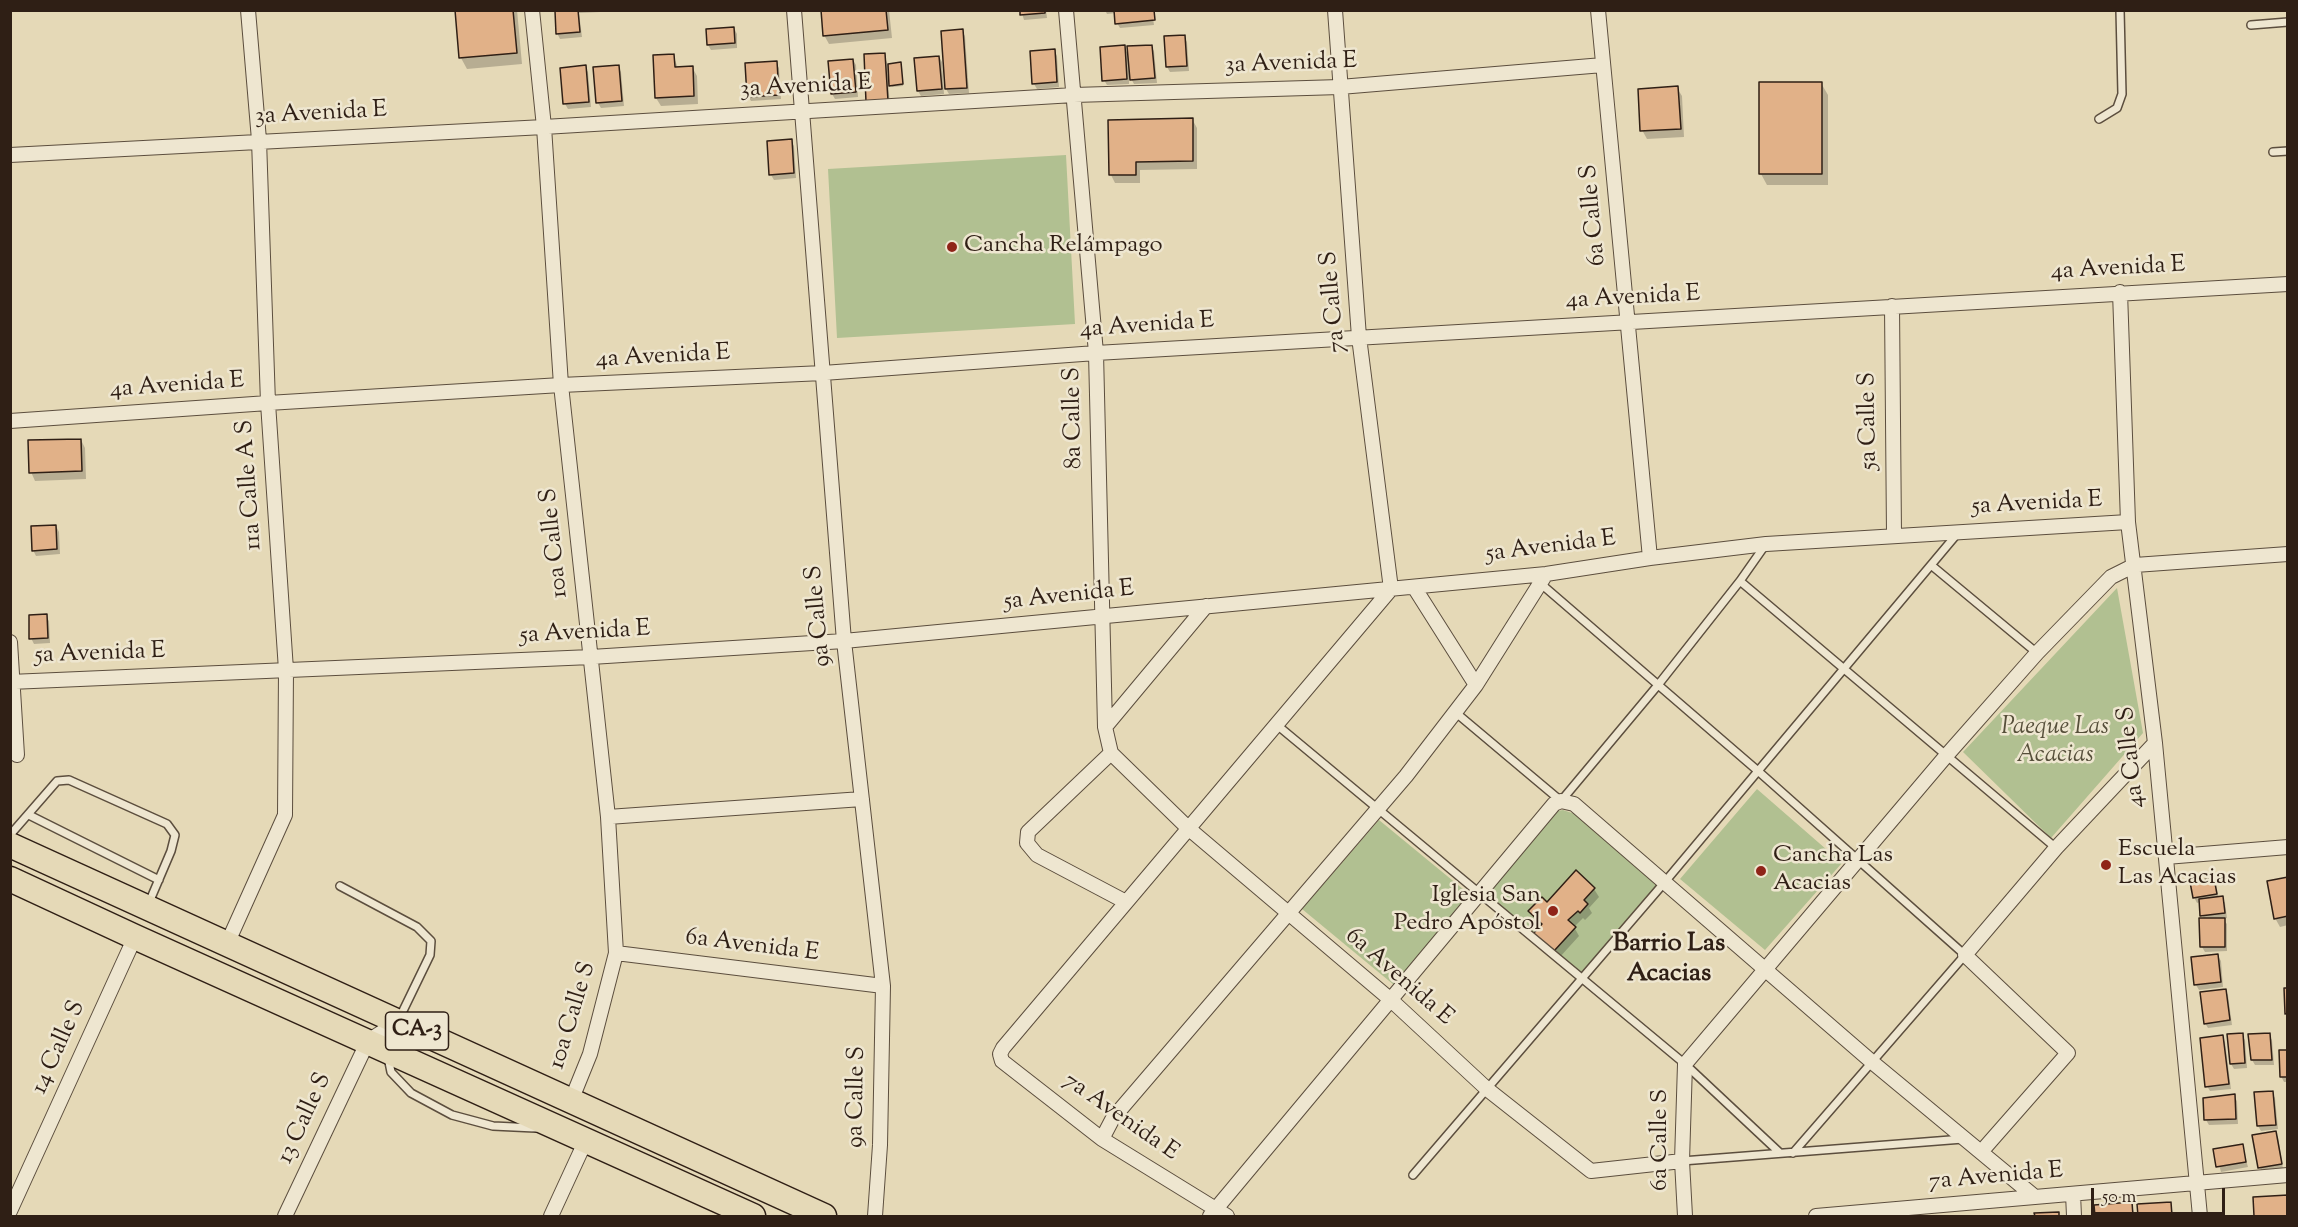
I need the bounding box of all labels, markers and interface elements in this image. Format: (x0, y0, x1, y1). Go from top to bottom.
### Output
street label: 3a Avenida E (1224, 48, 1358, 82)
street label: 3a Avenida E (739, 70, 873, 106)
street label: 3a Avenida E (254, 97, 388, 133)
street label: 6a Calle S (1576, 163, 1614, 267)
place label: Cancha Relámpago (964, 233, 1163, 261)
marker: Cancha Relámpago (945, 240, 959, 254)
street label: 7a Calle S (1316, 250, 1354, 354)
street label: 4a Avenida E (2050, 252, 2186, 288)
street label: 4a Avenida E (1565, 281, 1701, 317)
street label: 4a Avenida E (1079, 308, 1215, 346)
street label: 4a Avenida E (595, 340, 731, 376)
street label: 8a Calle S (1060, 367, 1090, 469)
street label: 4a Avenida E (109, 368, 245, 406)
street label: 5a Calle S (1855, 372, 1885, 470)
street label: 11a Calle A S (232, 419, 270, 551)
street label: 10a Calle S (536, 486, 576, 600)
street label: 5a Avenida E (1971, 487, 2103, 523)
street label: 5a Avenida E (1484, 526, 1618, 570)
street label: 9a Calle S (801, 564, 839, 668)
street label: 5a Avenida E (1002, 576, 1136, 618)
street label: 5a Avenida E (519, 616, 651, 652)
street label: 5a Avenida E (34, 638, 166, 672)
street label: 4a Calle S (2113, 705, 2153, 809)
park label: Paeque Las Acacias (2001, 715, 2109, 771)
place label: Escuela Las Acacias (2118, 837, 2236, 893)
place label: Cancha Las Acacias (1773, 843, 1893, 899)
marker: Escuela Las Acacias (2099, 858, 2113, 872)
marker: Cancha Las Acacias (1754, 864, 1768, 878)
place label: Iglesia San Pedro Apóstol (1394, 883, 1541, 939)
marker: Iglesia San Pedro Apóstol (1546, 904, 1560, 918)
street label: 6a Avenida E (1338, 923, 1458, 1033)
street label: 6a Avenida E (684, 925, 820, 969)
district label: Barrio Las Acacias (1613, 930, 1725, 992)
street label: 10a Calle S (544, 959, 604, 1073)
street label: 14 Calle S (27, 997, 93, 1099)
road number: CA-3 (386, 1012, 448, 1050)
street label: 9a Calle S (843, 1046, 873, 1148)
street label: 7a Avenida E (1057, 1068, 1183, 1168)
street label: 13 Calle S (272, 1069, 340, 1169)
street label: 6a Calle S (1648, 1089, 1676, 1191)
street label: 7a Avenida E (1928, 1158, 2064, 1198)
scale bar (2094, 1176, 2228, 1214)
text: 50 m (2102, 1185, 2136, 1211)

